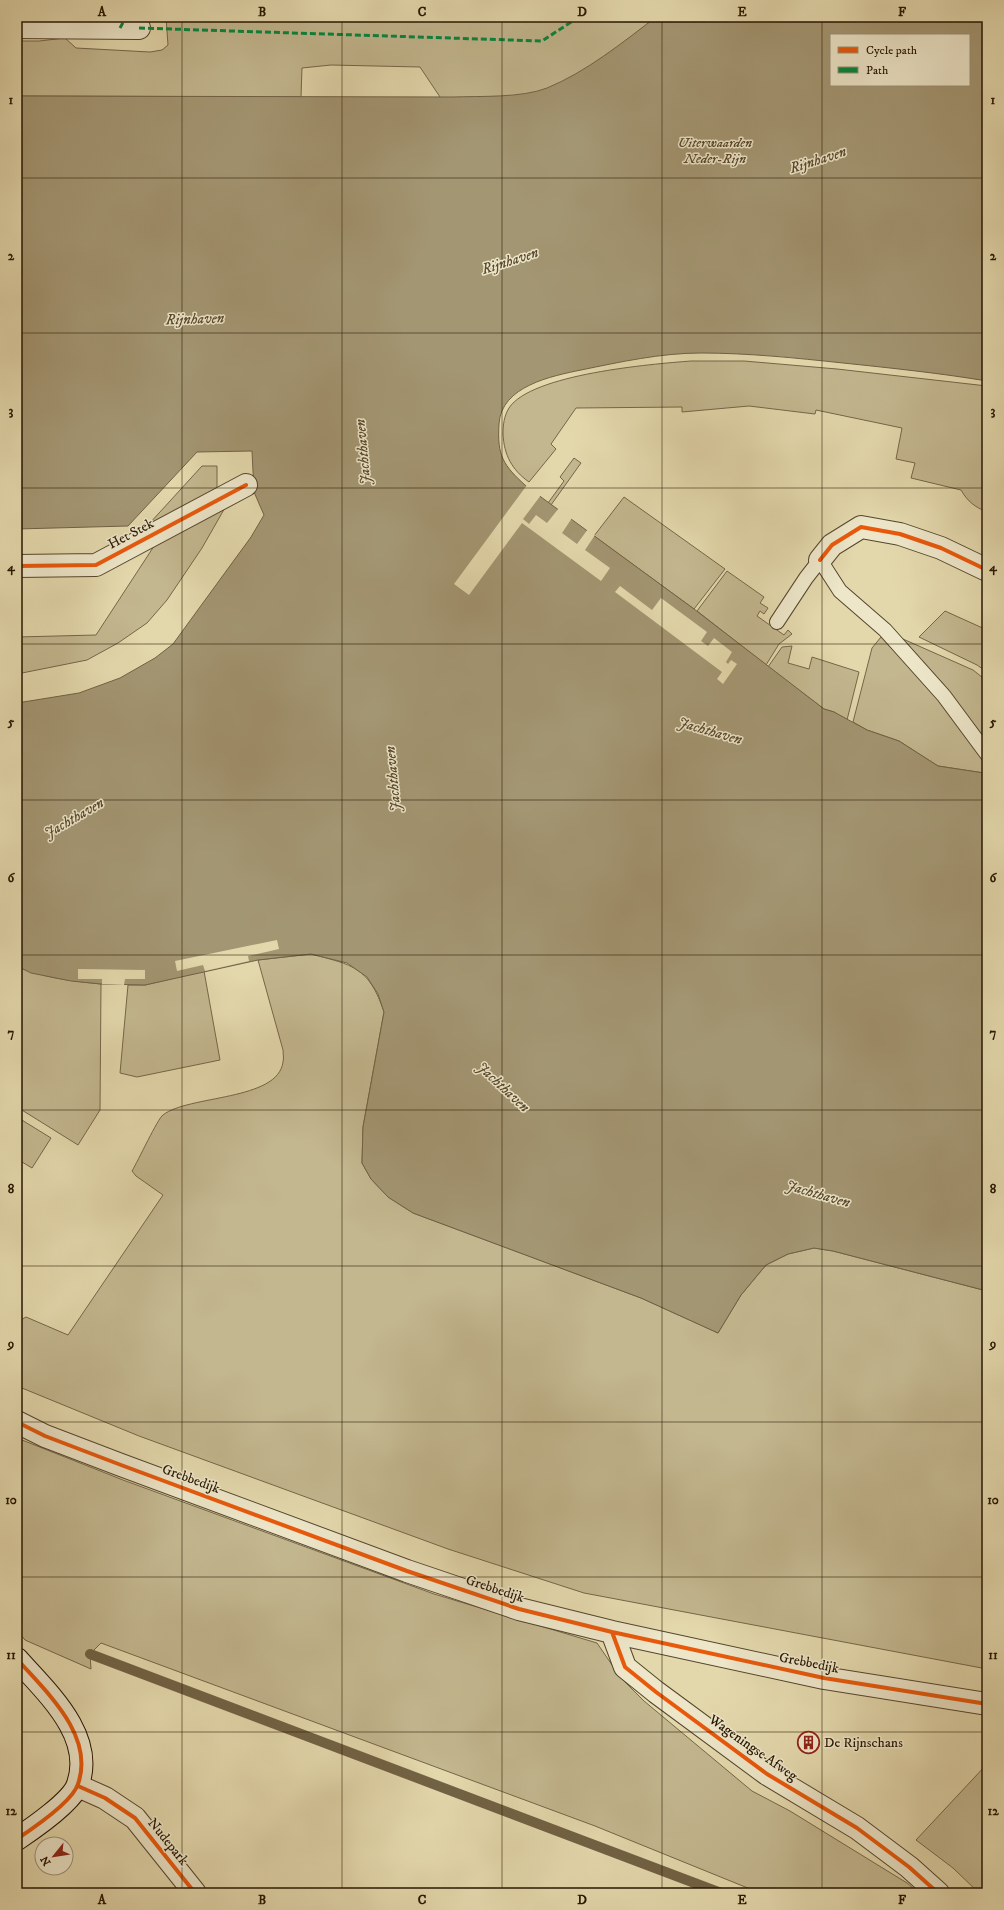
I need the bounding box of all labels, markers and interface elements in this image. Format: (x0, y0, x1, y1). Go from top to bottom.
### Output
text: A (97, 4, 107, 20)
text: B (258, 4, 266, 20)
text: C (418, 4, 427, 20)
text: D (577, 4, 587, 20)
text: E (737, 4, 747, 20)
text: F (898, 4, 907, 20)
legend (830, 34, 970, 86)
text: Cycle path (866, 43, 918, 58)
text: Path (866, 63, 889, 78)
text: 1 (9, 92, 14, 108)
text: 1 (991, 92, 996, 108)
park label: Uiterwaarden Neder-Rijn (678, 134, 752, 168)
water label: Rijnhaven (786, 142, 849, 178)
water label: Rijnhaven (478, 243, 541, 279)
text: 2 (8, 248, 15, 264)
text: 2 (990, 248, 997, 264)
water label: Rijnhaven (164, 308, 225, 330)
text: 3 (9, 403, 14, 419)
text: 3 (991, 403, 996, 419)
water label: Jachthaven (351, 418, 375, 486)
street label: Het Stek (105, 514, 157, 554)
text: 4 (6, 559, 15, 576)
text: 4 (988, 559, 997, 576)
water label: Jachthaven (676, 713, 745, 749)
text: 5 (7, 714, 15, 730)
text: 5 (989, 714, 997, 730)
water label: Jachthaven (381, 745, 405, 813)
water label: Jachthaven (41, 793, 108, 843)
text: 6 (8, 870, 16, 886)
text: 6 (990, 870, 998, 886)
text: 7 (8, 1025, 15, 1041)
text: 7 (990, 1025, 997, 1041)
water label: Jachthaven (472, 1057, 534, 1117)
water label: Jachthaven (784, 1176, 853, 1212)
text: 8 (8, 1181, 15, 1197)
text: 8 (990, 1181, 997, 1197)
text: 9 (7, 1336, 14, 1352)
text: 9 (989, 1336, 996, 1352)
street label: Grebbedijk (159, 1460, 223, 1498)
text: 10 (5, 1492, 17, 1508)
text: 10 (987, 1492, 999, 1508)
street label: Grebbedijk (463, 1571, 527, 1607)
text: 11 (6, 1647, 16, 1663)
text: 11 (988, 1647, 998, 1663)
street label: Grebbedijk (778, 1648, 841, 1678)
street label: Wageningse Afweg (704, 1710, 801, 1785)
building icon: De Rijnschans (796, 1730, 822, 1756)
place label: De Rijnschans (824, 1734, 903, 1752)
text: 12 (5, 1803, 17, 1819)
text: 12 (987, 1803, 999, 1819)
street label: Nudepark (143, 1815, 193, 1869)
north arrow (34, 1836, 74, 1876)
text: N (38, 1853, 55, 1868)
text: A (97, 1892, 107, 1908)
text: B (258, 1892, 266, 1908)
text: C (418, 1892, 427, 1908)
text: D (577, 1892, 587, 1908)
text: E (737, 1892, 747, 1908)
text: F (898, 1892, 907, 1908)

